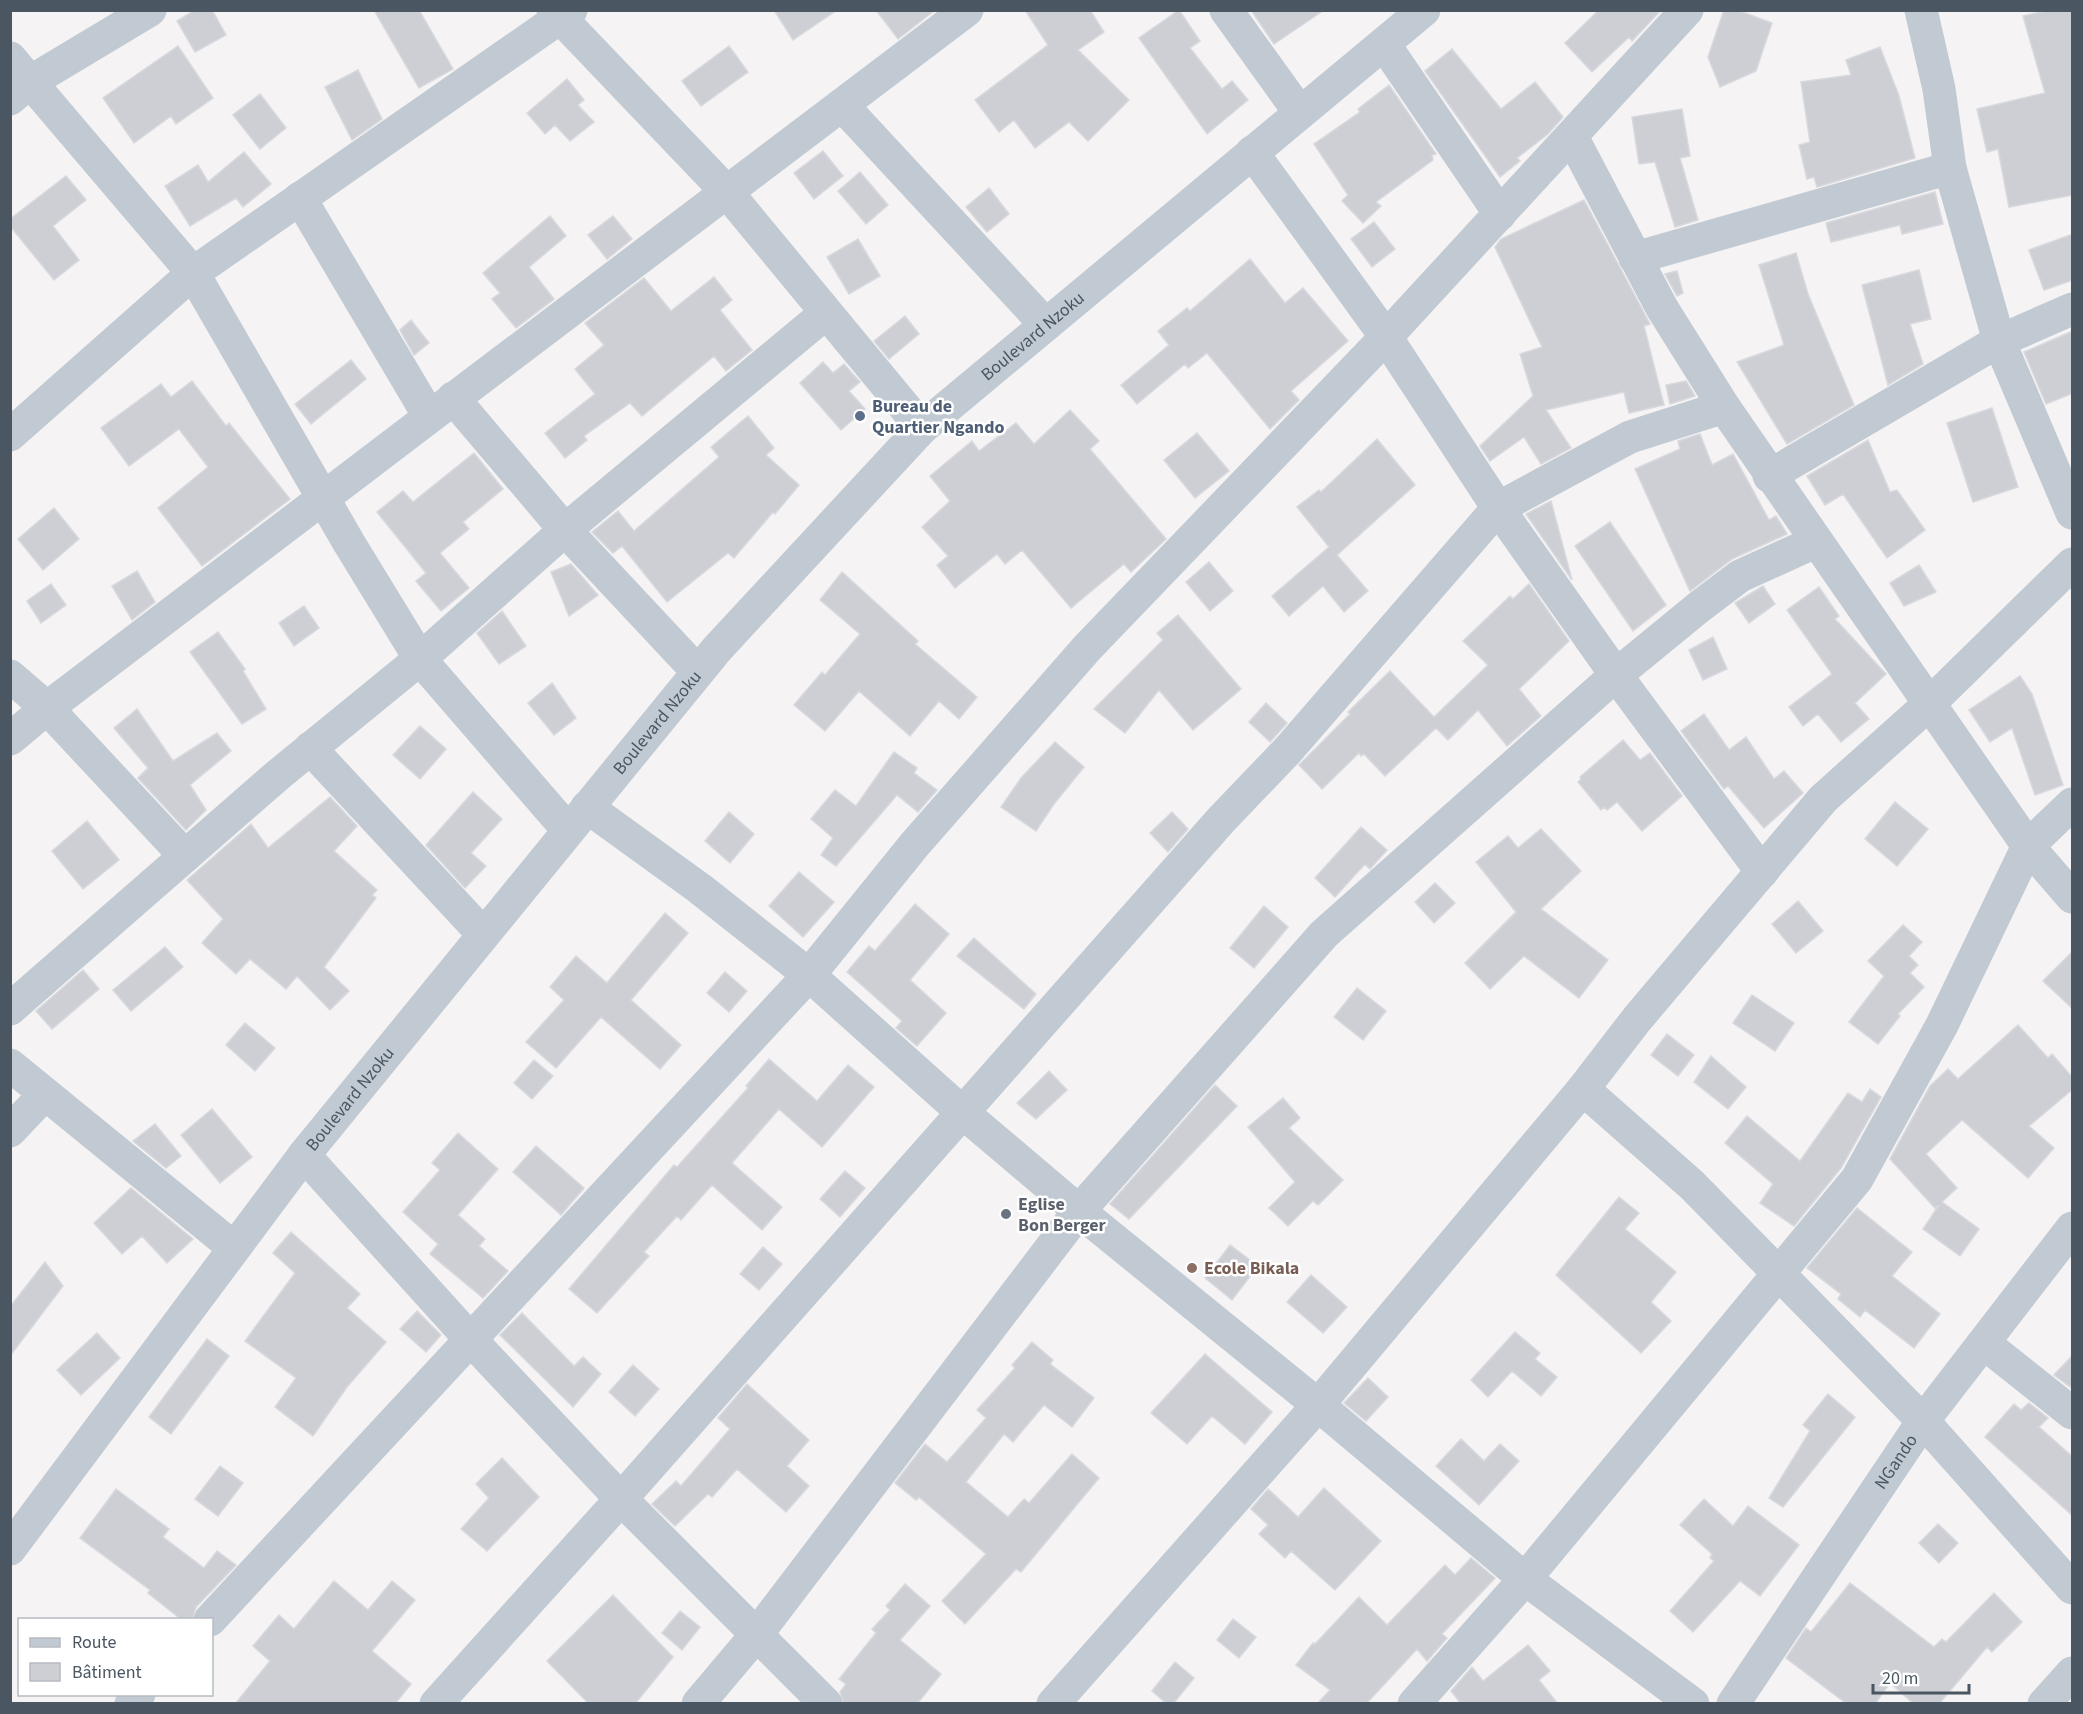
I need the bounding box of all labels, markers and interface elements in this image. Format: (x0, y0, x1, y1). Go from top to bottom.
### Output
street label: Boulevard Nzoku (975, 285, 1090, 387)
place label: Bureau de Quartier Ngando (872, 394, 1004, 440)
marker: Bureau de Quartier Ngando (853, 409, 867, 423)
street label: Boulevard Nzoku (607, 665, 707, 780)
street label: Boulevard Nzoku (300, 1041, 400, 1156)
place label: Eglise Bon Berger (1018, 1192, 1107, 1238)
marker: Eglise Bon Berger (999, 1207, 1013, 1221)
place label: Ecole Bikala (1204, 1256, 1299, 1281)
marker: Ecole Bikala (1185, 1261, 1199, 1275)
street label: NGando (1868, 1429, 1923, 1494)
legend (18, 1618, 213, 1696)
text: Route (72, 1630, 116, 1655)
scale bar (1873, 1657, 1969, 1695)
text: Bâtiment (72, 1660, 142, 1685)
text: 20 m (1882, 1666, 1918, 1691)

